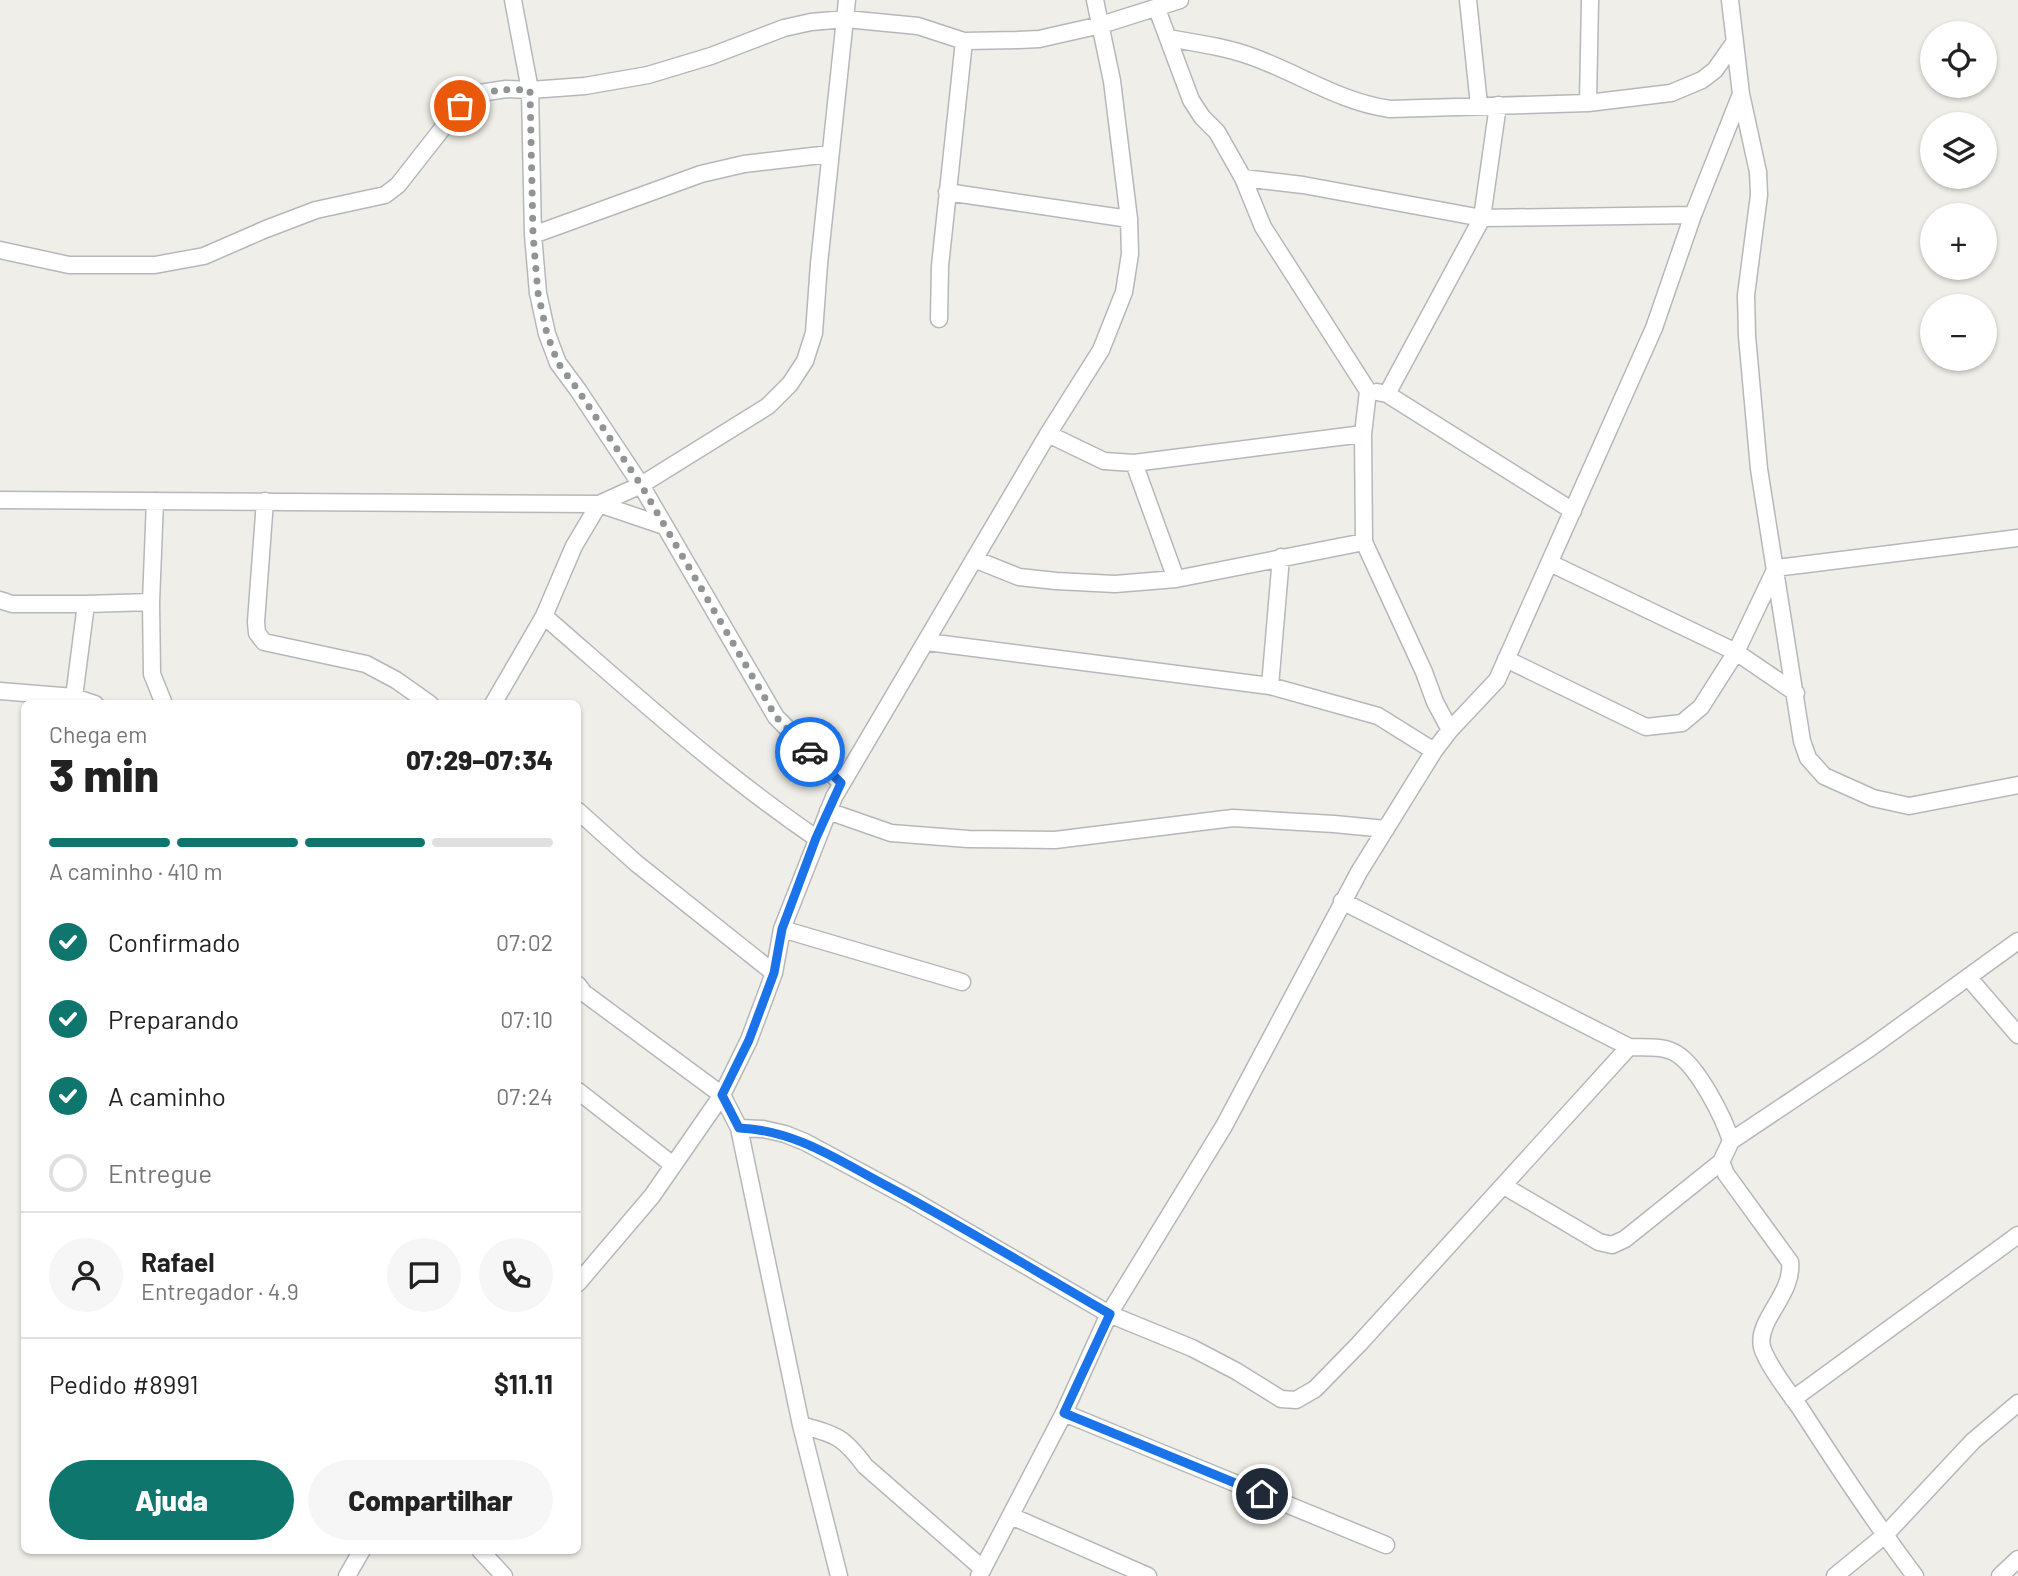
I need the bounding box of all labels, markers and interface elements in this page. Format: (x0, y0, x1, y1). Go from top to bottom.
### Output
map controls (1920, 21, 1997, 371)
button: locate (1920, 21, 1997, 98)
pin (430, 76, 490, 136)
icon: bag (441, 87, 479, 125)
button: layers (1920, 112, 1997, 189)
button: + (1920, 203, 1997, 280)
button: − (1920, 294, 1997, 371)
courier (775, 717, 845, 787)
text: Chega em (49, 720, 147, 748)
icon: car (791, 733, 829, 771)
text: 07:29–07:34 (406, 744, 553, 775)
text: 3 min (49, 746, 159, 801)
text: A caminho · 410 m (49, 857, 223, 885)
icon: check (49, 923, 87, 961)
text: Confirmado (108, 926, 240, 957)
text: 07:02 (496, 928, 553, 956)
icon: check (49, 1000, 87, 1038)
text: Preparando (108, 1003, 239, 1034)
text: 07:10 (500, 1005, 553, 1033)
icon: check (49, 1077, 87, 1115)
text: A caminho (108, 1080, 226, 1111)
text: 07:24 (496, 1082, 553, 1110)
text: Entregue (108, 1157, 212, 1188)
button: person (49, 1238, 123, 1312)
button: chat (387, 1238, 461, 1312)
button: phone (479, 1238, 553, 1312)
text: Rafael (141, 1246, 215, 1277)
text: Entregador · 4.9 (141, 1277, 299, 1305)
text: Pedido #8991 (49, 1368, 199, 1399)
text: $11.11 (494, 1368, 553, 1399)
button: Ajuda (49, 1460, 294, 1540)
button: Compartilhar (308, 1460, 553, 1540)
pin (1232, 1464, 1292, 1524)
icon: home (1243, 1475, 1281, 1513)

